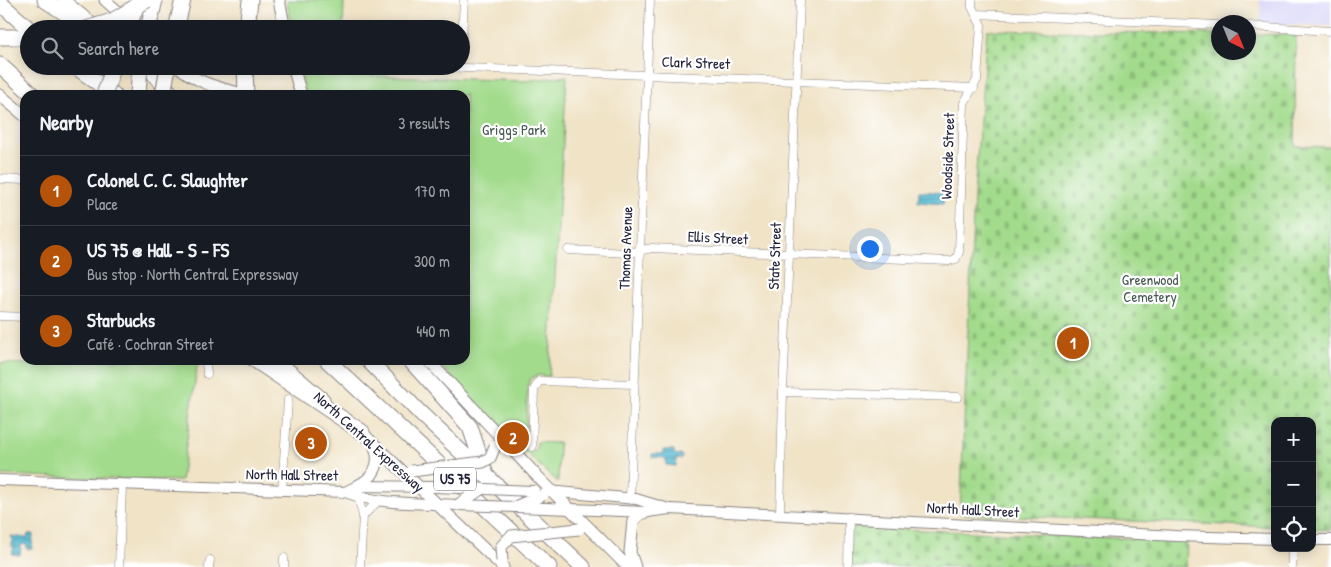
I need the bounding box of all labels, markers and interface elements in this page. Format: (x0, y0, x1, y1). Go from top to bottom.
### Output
north arrow (1211, 15, 1256, 60)
search box (20, 20, 470, 75)
icon: search (38, 34, 66, 62)
text: Search here (78, 35, 159, 61)
street label: Clark Street (661, 51, 731, 74)
text: Nearby (40, 108, 93, 137)
text: 3 results (398, 112, 450, 134)
street label: Woodside Street (935, 112, 960, 200)
park label: Griggs Park (482, 119, 546, 140)
text: Colonel C. C. Slaughter (87, 167, 248, 193)
text: 1 (53, 180, 59, 202)
text: 170 m (415, 180, 450, 202)
text: Place (87, 193, 118, 215)
street label: Thomas Avenue (614, 206, 637, 290)
street label: State Street (763, 221, 786, 290)
street label: Ellis Street (687, 225, 750, 250)
your location (857, 236, 883, 262)
text: US 75 @ Hall - S - FS (87, 237, 229, 263)
text: 2 (52, 250, 60, 272)
text: 300 m (414, 250, 450, 272)
text: Bus stop · North Central Expressway (87, 263, 299, 285)
park label: Greenwood Cemetery (1122, 269, 1178, 307)
text: Starbucks (87, 307, 155, 333)
text: 3 (52, 320, 60, 342)
text: 440 m (416, 320, 450, 342)
pin: 1 (1057, 324, 1089, 362)
text: Café · Cochran Street (87, 333, 213, 355)
street label: North Central Expressway (309, 386, 429, 497)
map controls (1271, 417, 1316, 552)
button: + (1271, 417, 1316, 462)
pin: 2 (497, 419, 529, 457)
pin: 3 (295, 424, 327, 462)
button: − (1271, 462, 1316, 507)
street label: North Hall Street (246, 463, 339, 486)
road number: US 75 (434, 468, 476, 490)
street label: North Hall Street (926, 497, 1021, 522)
button: locate (1271, 507, 1316, 552)

